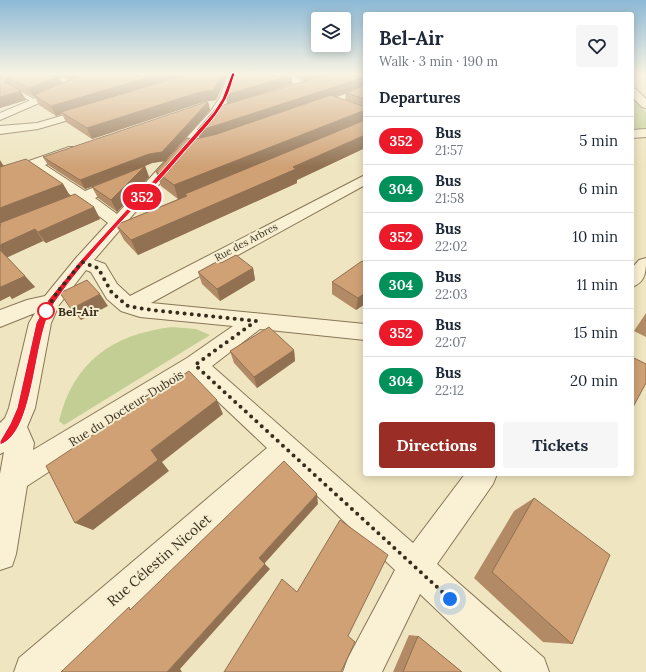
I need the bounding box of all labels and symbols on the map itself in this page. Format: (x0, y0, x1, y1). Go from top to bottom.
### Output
line badge: 352 (119, 184, 165, 210)
street label: Rue des Arbres (212, 220, 280, 264)
marker: Bel-Air (37, 302, 55, 320)
place label: Bel-Air (58, 304, 99, 319)
street label: Rue du Docteur-Dubois (66, 366, 186, 449)
street label: Rue Célestin Nicolet (103, 509, 215, 610)
your location (440, 589, 460, 609)

